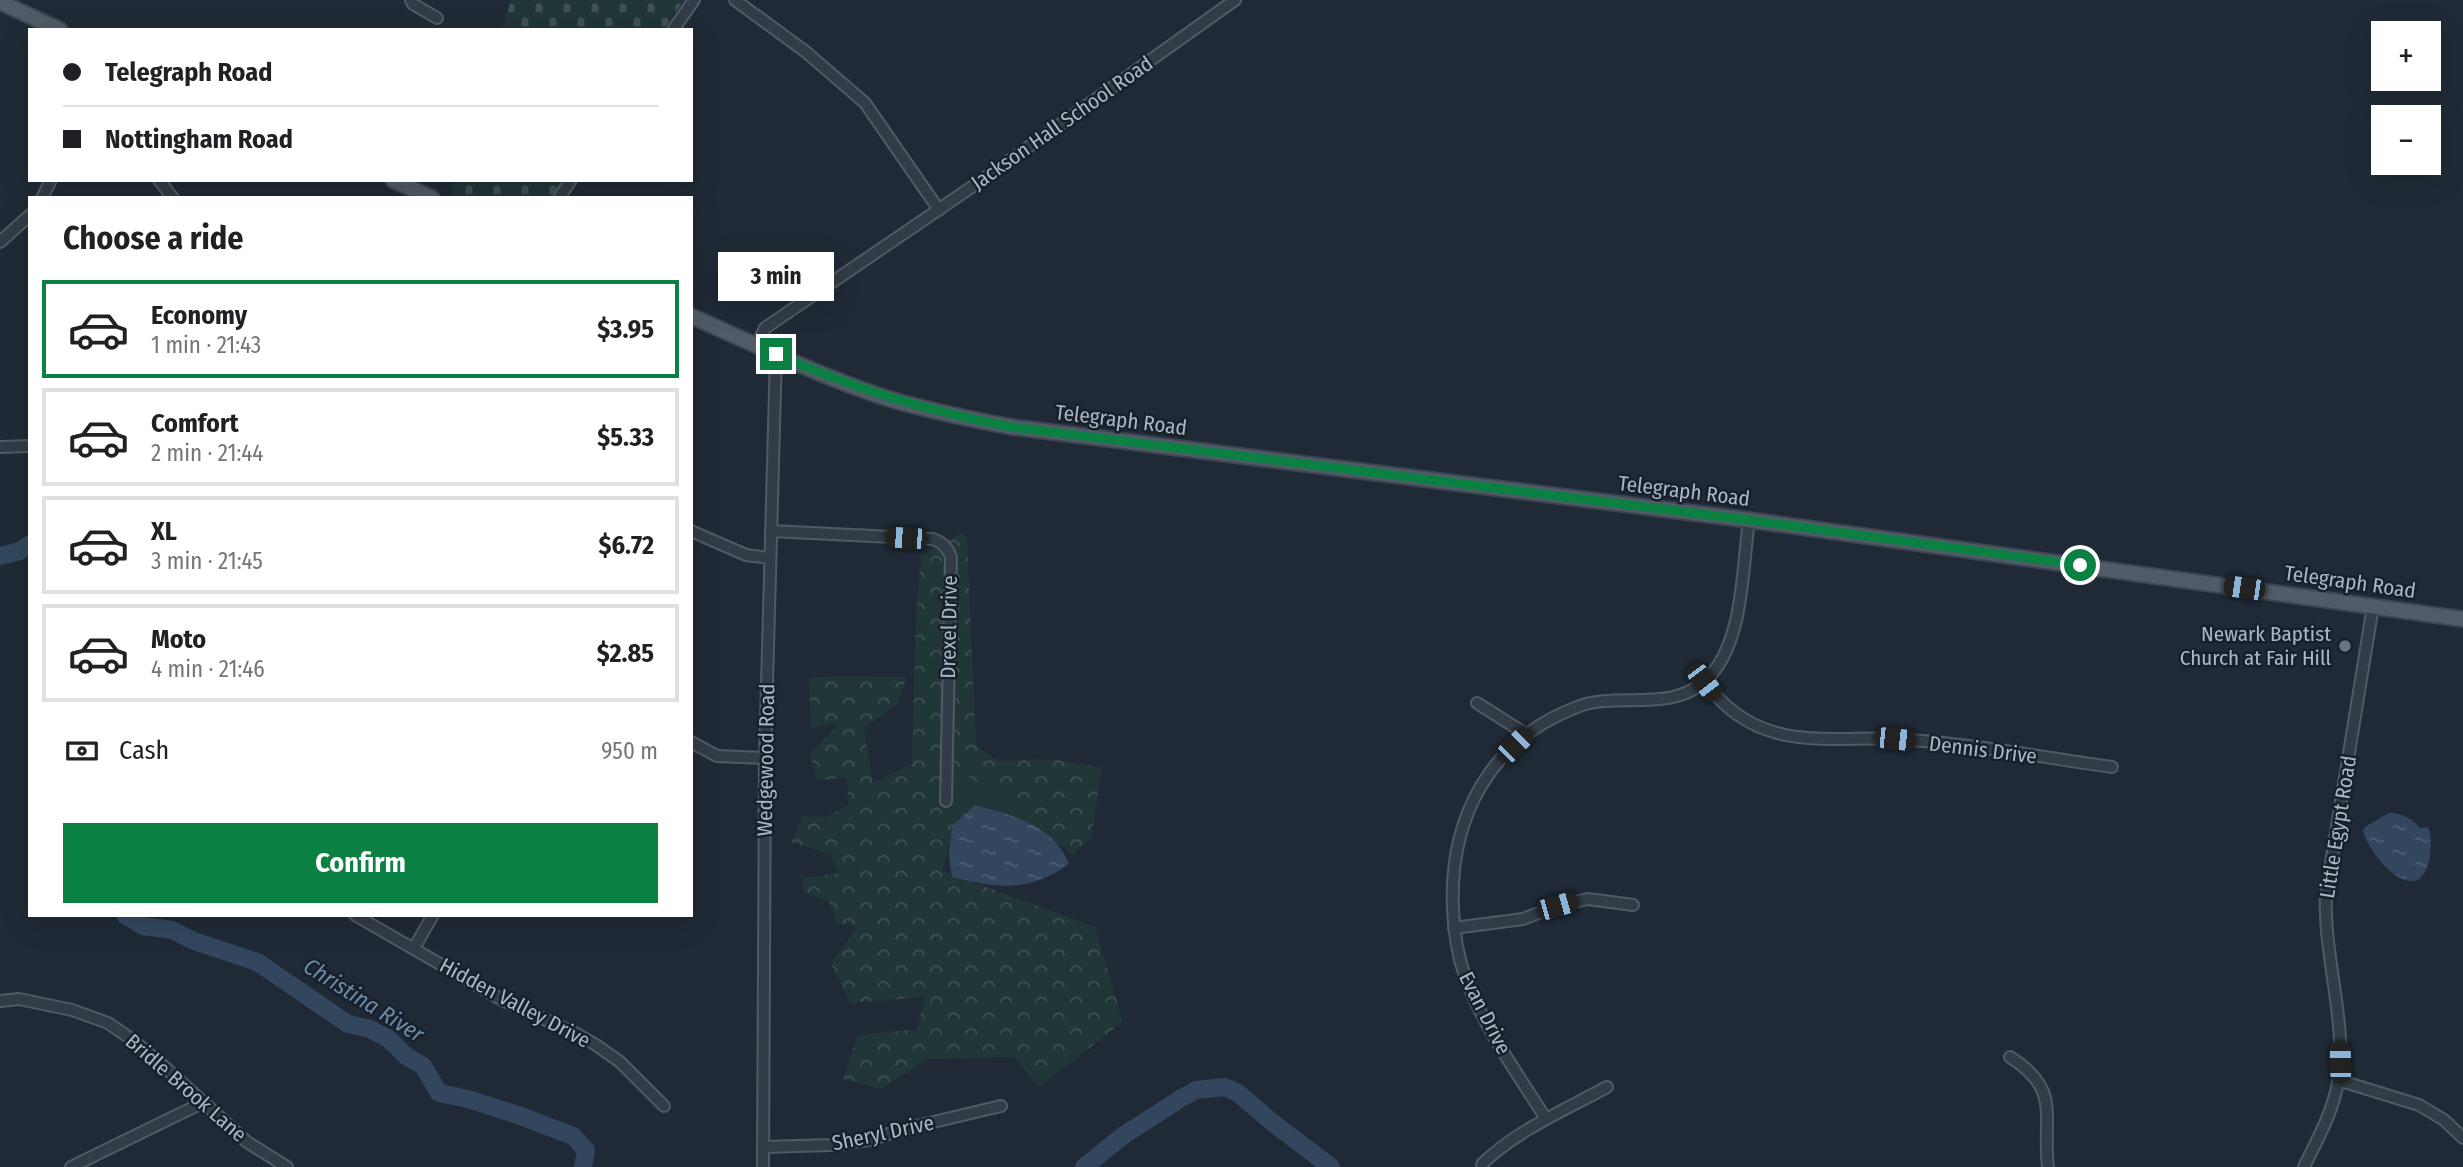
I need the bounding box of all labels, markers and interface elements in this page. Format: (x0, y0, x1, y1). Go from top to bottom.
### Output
map controls (2371, 21, 2441, 175)
button: + (2371, 21, 2441, 91)
street label: Jackson Hall School Road (966, 50, 1158, 196)
text: Telegraph Road (105, 57, 272, 88)
button: − (2371, 105, 2441, 175)
text: Nottingham Road (105, 124, 293, 155)
text: Choose a ride (63, 219, 244, 257)
callout: 3 min (718, 252, 834, 302)
text: 3 min (750, 262, 802, 290)
icon: car (67, 298, 130, 361)
text: Economy (151, 300, 247, 331)
text: $3.95 (597, 314, 654, 345)
text: 1 min · 21:43 (151, 331, 261, 359)
route end (760, 338, 792, 370)
street label: Telegraph Road (1054, 399, 1188, 441)
icon: car (67, 406, 130, 469)
text: Comfort (151, 408, 239, 439)
text: $5.33 (597, 422, 654, 453)
text: 2 min · 21:44 (151, 439, 263, 467)
street label: Telegraph Road (1617, 470, 1751, 512)
icon: car (67, 514, 130, 577)
text: XL (151, 516, 177, 547)
car (885, 526, 928, 550)
text: $6.72 (598, 530, 654, 561)
text: 3 min · 21:45 (151, 547, 263, 575)
route start (2064, 549, 2096, 581)
street label: Telegraph Road (2283, 560, 2417, 604)
street label: Drexel Drive (935, 575, 963, 679)
car (2222, 575, 2267, 601)
place label: Newark Baptist Church at Fair Hill (2180, 621, 2331, 671)
icon: car (67, 622, 130, 685)
text: Moto (151, 624, 206, 655)
text: $2.85 (597, 638, 654, 669)
marker: Newark Baptist Church at Fair Hill (2337, 638, 2353, 654)
text: 4 min · 21:46 (151, 655, 265, 683)
car (1683, 659, 1726, 705)
street label: Wedgewood Road (752, 683, 780, 837)
car (1493, 723, 1538, 767)
car (1874, 726, 1917, 752)
street label: Dennis Drive (1928, 730, 2038, 770)
icon: cash (63, 732, 101, 770)
text: Cash (119, 735, 169, 766)
text: 950 m (601, 737, 658, 765)
street label: Little Egypt Road (2314, 754, 2362, 900)
button: Confirm (63, 823, 658, 903)
car (1534, 890, 1581, 922)
water label: Christina River (299, 952, 430, 1049)
street label: Hidden Valley Drive (435, 952, 595, 1054)
street label: Evan Drive (1453, 967, 1517, 1059)
street label: Bridle Brook Lane (120, 1028, 252, 1148)
car (2330, 1041, 2351, 1083)
street label: Sheryl Drive (830, 1110, 936, 1156)

